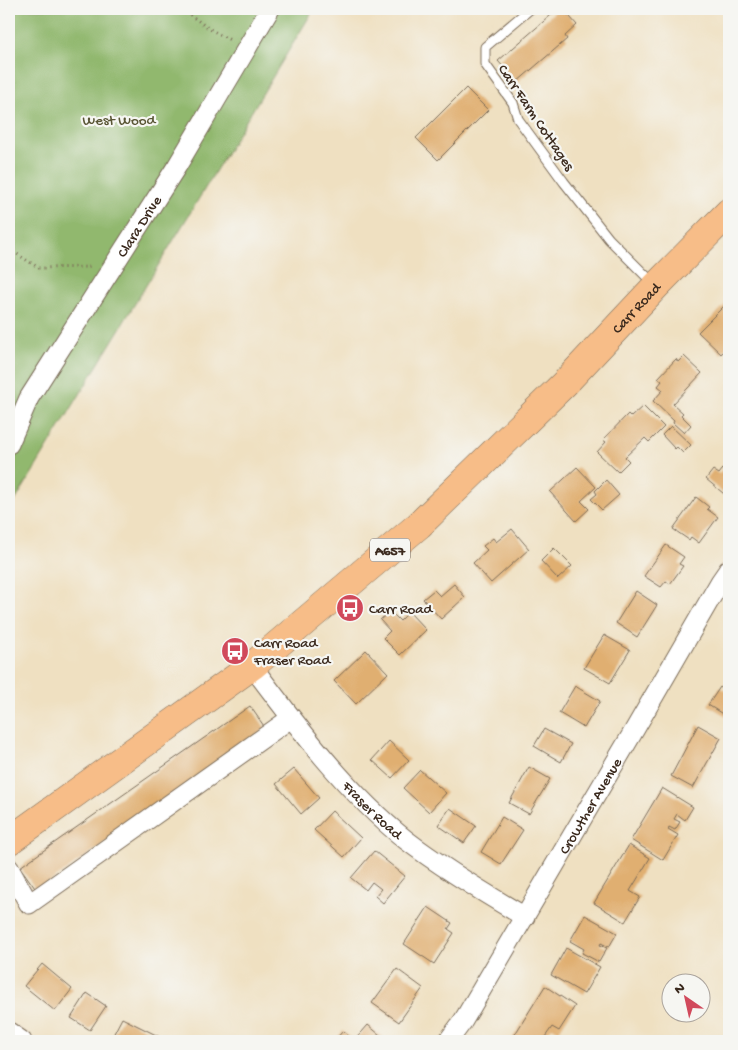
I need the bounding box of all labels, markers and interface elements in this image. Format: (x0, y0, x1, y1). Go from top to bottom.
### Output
street label: Carr Farm Cottages (493, 61, 578, 175)
park label: West Wood (83, 112, 157, 130)
street label: Clara Drive (114, 193, 167, 261)
street label: Carr Road (609, 279, 666, 338)
road number: A657 (370, 538, 410, 562)
bus stop icon: Carr Road (335, 593, 365, 623)
place label: Carr Road (369, 601, 434, 619)
place label: Carr Road Fraser Road (253, 635, 331, 670)
bus stop icon: Carr Road Fraser Road (220, 636, 250, 666)
street label: Crowther Avenue (556, 755, 627, 858)
street label: Fraser Road (337, 777, 406, 845)
north arrow (660, 972, 710, 1022)
text: N (672, 980, 689, 999)

